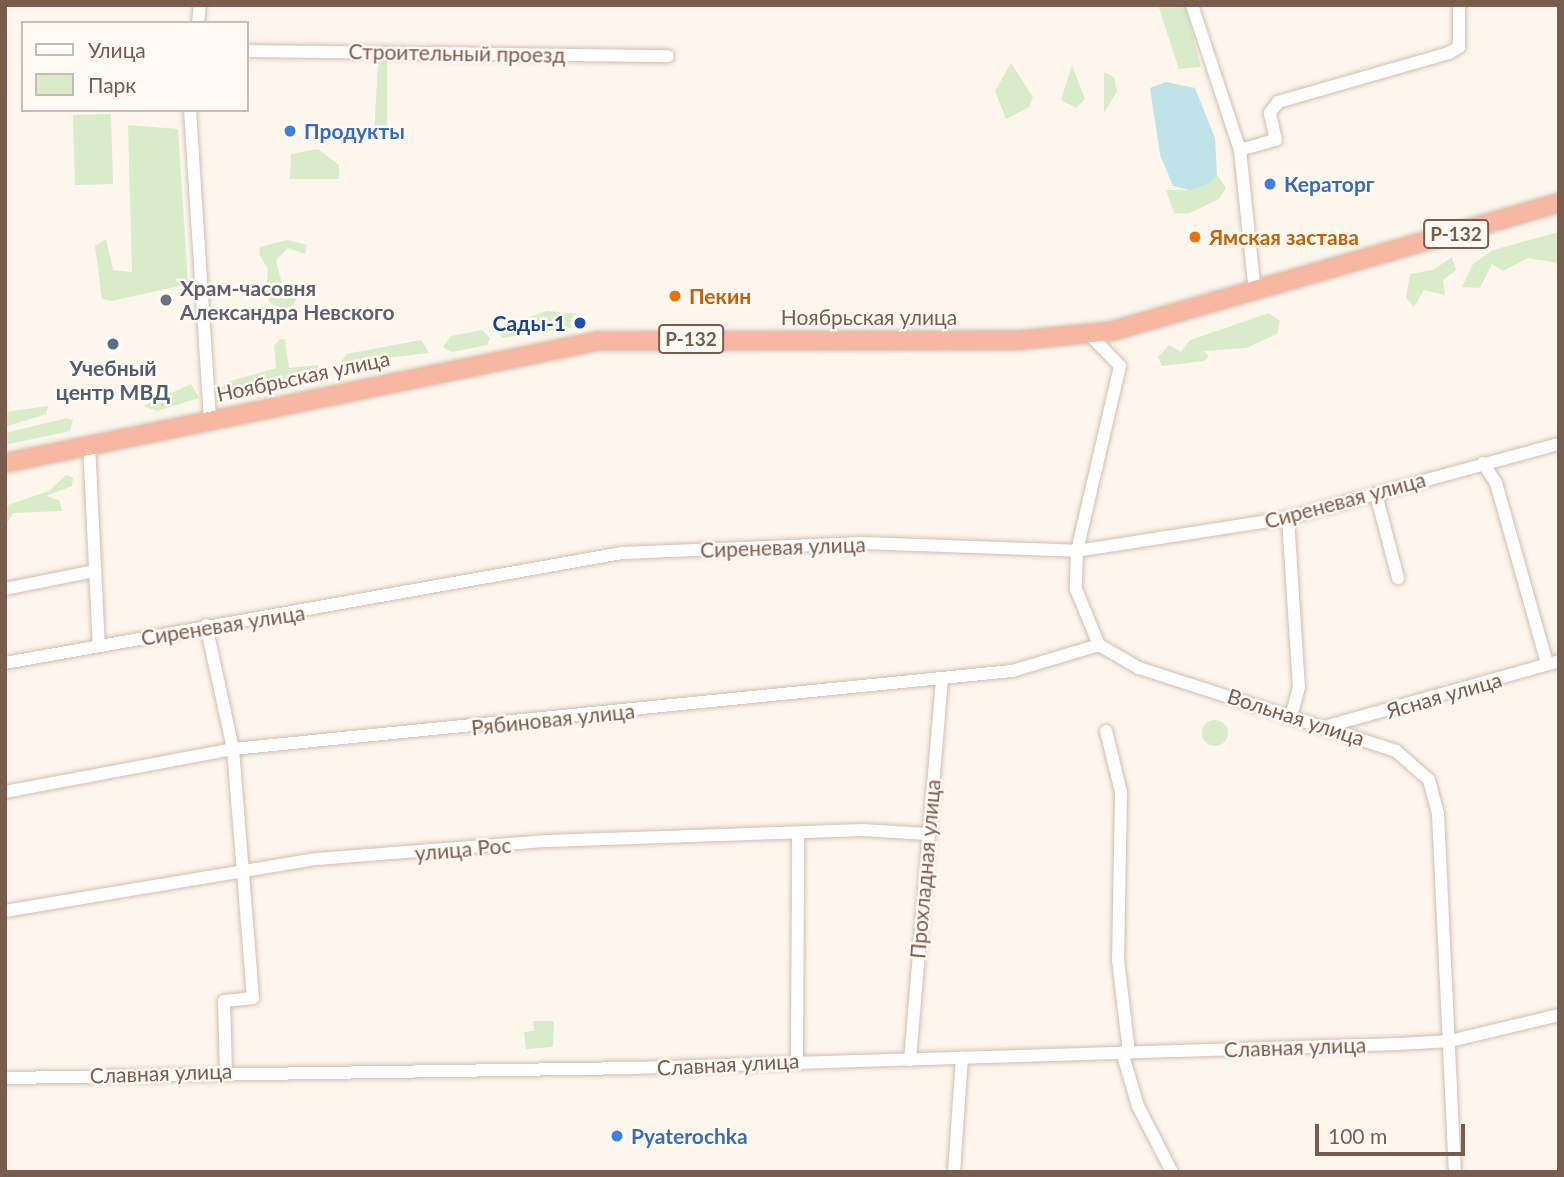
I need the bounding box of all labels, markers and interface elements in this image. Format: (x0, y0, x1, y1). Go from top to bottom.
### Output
legend (21, 21, 248, 112)
text: Улица (88, 37, 146, 62)
street label: Строительный проезд (348, 39, 566, 67)
text: Парк (88, 72, 136, 97)
place label: Продукты (304, 118, 405, 144)
marker: Продукты (282, 123, 298, 139)
place label: Кераторг (1284, 171, 1375, 197)
marker: Кераторг (1262, 176, 1278, 192)
road number: Р-132 (1423, 218, 1489, 250)
place label: Ямская застава (1209, 224, 1359, 250)
marker: Ямская застава (1187, 229, 1203, 245)
place label: Храм-часовня Александра Невского (180, 275, 395, 325)
place label: Пекин (689, 283, 751, 309)
marker: Пекин (667, 288, 683, 304)
marker: Храм-часовня Александра Невского (158, 292, 174, 308)
street label: Ноябрьская улица (781, 304, 957, 330)
place label: Сады-1 (493, 310, 566, 336)
marker: Сады-1 (572, 315, 588, 331)
road number: Р-132 (658, 324, 724, 354)
marker: Учебный центр МВД (105, 336, 121, 352)
street label: Ноябрьская улица (214, 345, 392, 407)
place label: Учебный центр МВД (56, 355, 170, 405)
street label: Сиреневая улица (1262, 466, 1428, 534)
street label: Сиреневая улица (700, 532, 866, 562)
street label: Сиреневая улица (139, 600, 307, 650)
street label: Ясная улица (1383, 666, 1505, 724)
street label: Вольная улица (1224, 683, 1368, 751)
street label: Рябиновая улица (470, 698, 636, 740)
street label: Прохладная улица (905, 778, 945, 960)
street label: улица Рос (414, 832, 512, 866)
street label: Славная улица (1223, 1032, 1367, 1062)
street label: Славная улица (656, 1048, 800, 1080)
street label: Славная улица (89, 1058, 233, 1088)
scale bar (1319, 1110, 1470, 1154)
place label: Pyaterochka (631, 1123, 748, 1149)
text: 100 m (1328, 1123, 1387, 1148)
marker: Pyaterochka (609, 1128, 625, 1144)

